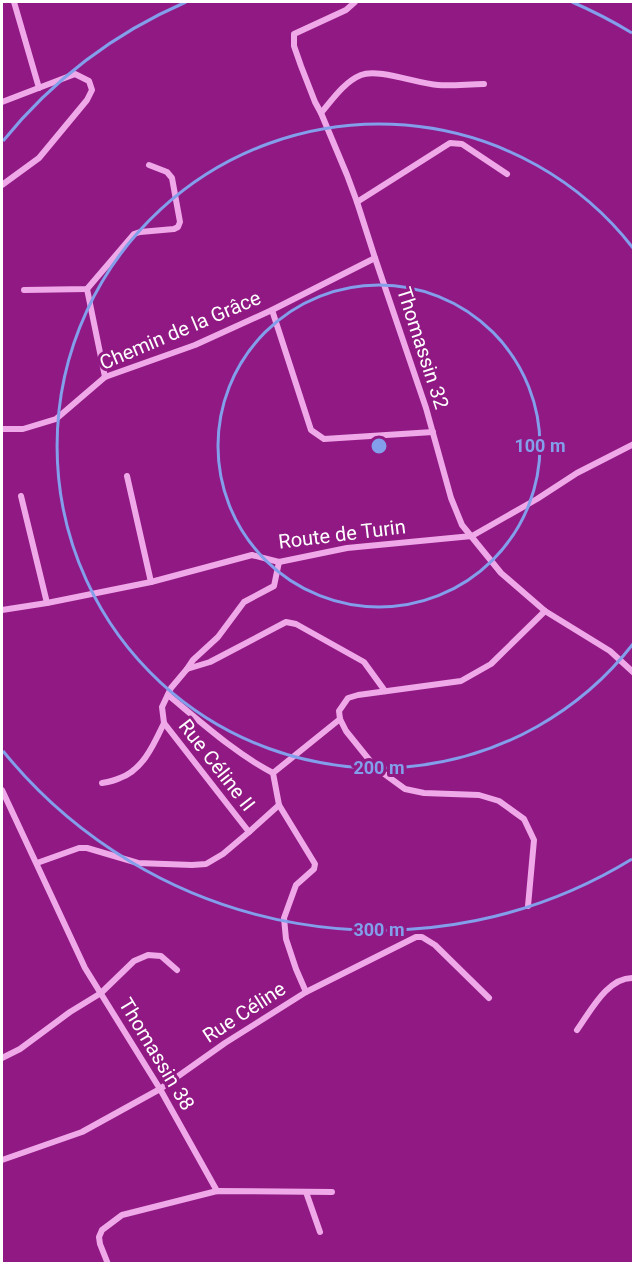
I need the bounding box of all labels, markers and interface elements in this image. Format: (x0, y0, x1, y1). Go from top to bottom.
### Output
street label: Thomassin 32 (392, 284, 454, 412)
street label: Chemin de la Grâce (96, 285, 264, 375)
text: 100 m (514, 435, 566, 456)
centre of rings (369, 436, 389, 456)
street label: Route de Turin (277, 514, 407, 554)
street label: Rue Céline II (174, 714, 260, 816)
text: 200 m (353, 757, 405, 778)
text: 300 m (353, 919, 405, 940)
street label: Rue Céline (198, 976, 290, 1048)
street label: Thomassin 38 (114, 993, 200, 1115)

